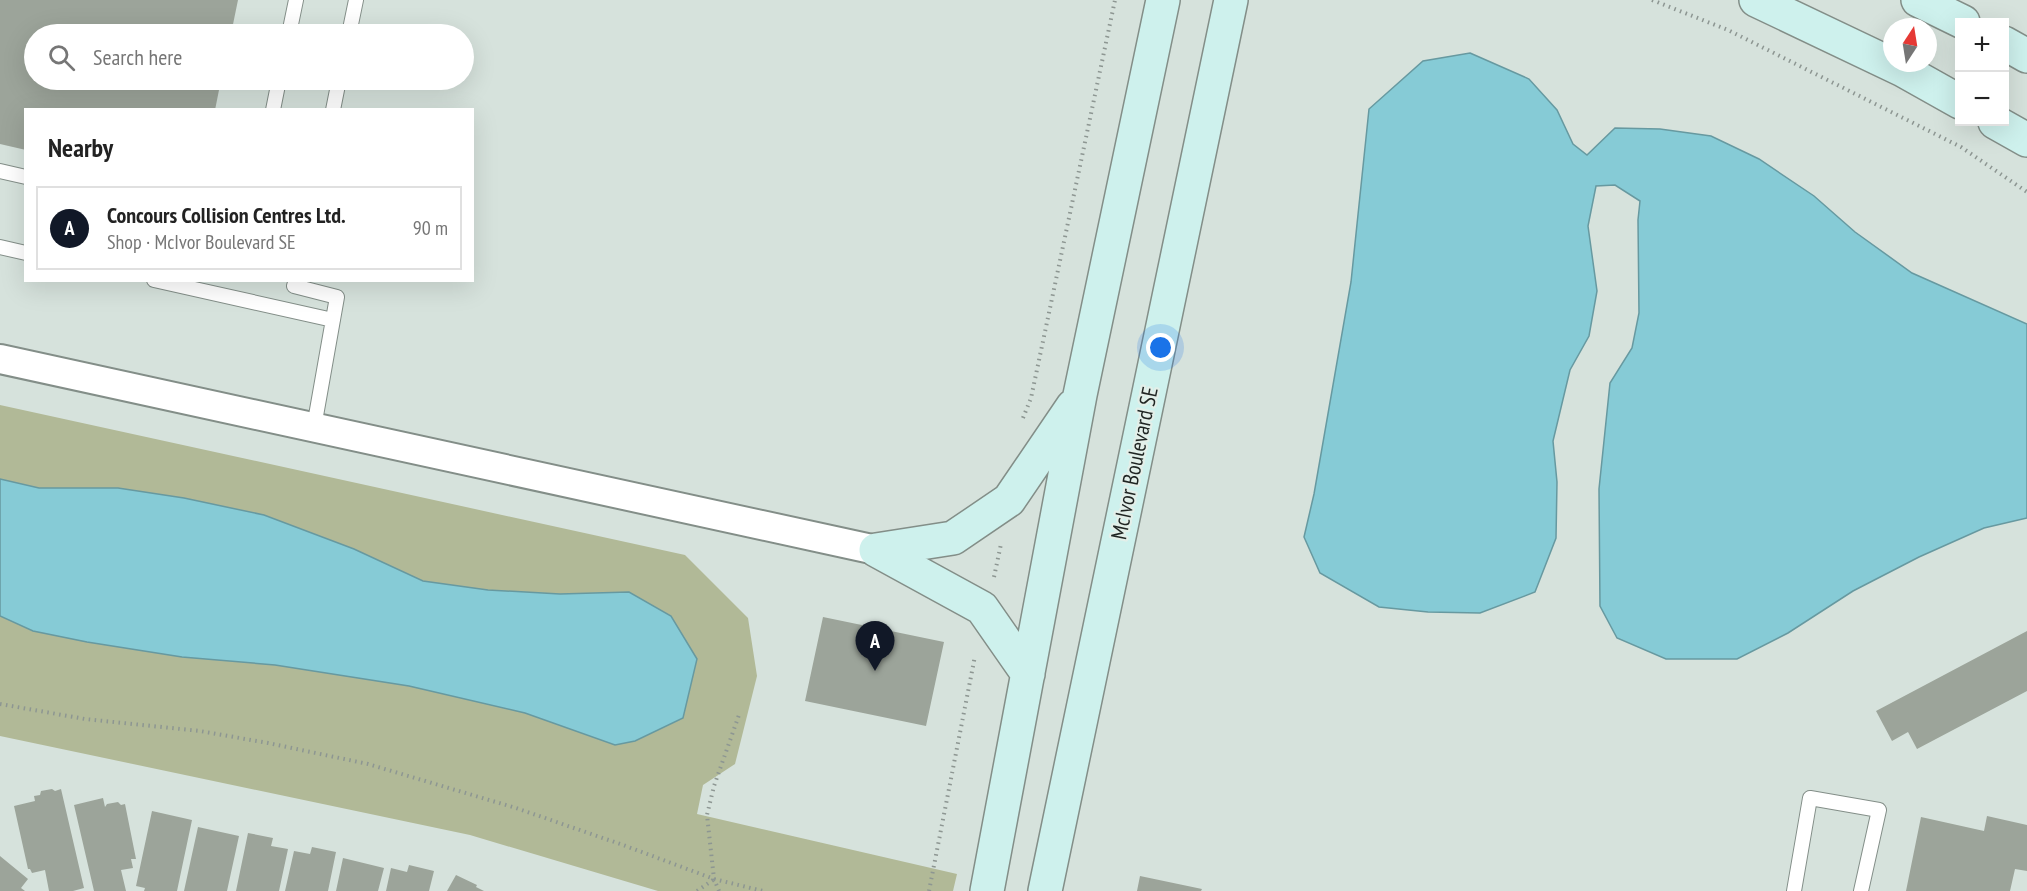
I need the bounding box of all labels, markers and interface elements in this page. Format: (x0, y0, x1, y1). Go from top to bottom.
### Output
north arrow (1883, 18, 1937, 72)
map controls (1955, 18, 2009, 126)
button: + (1955, 18, 2009, 72)
search box (24, 24, 474, 90)
icon: search (45, 41, 78, 74)
text: Search here (93, 43, 182, 71)
button: − (1955, 72, 2009, 126)
text: Nearby (48, 131, 113, 164)
text: Concours Collision Centres Ltd. (107, 201, 346, 229)
text: A (64, 215, 75, 241)
text: 90 m (413, 215, 448, 241)
text: Shop · McIvor Boulevard SE (107, 229, 296, 255)
your location (1146, 333, 1175, 362)
street label: McIvor Boulevard SE (1104, 384, 1164, 542)
pin: A (856, 622, 894, 671)

